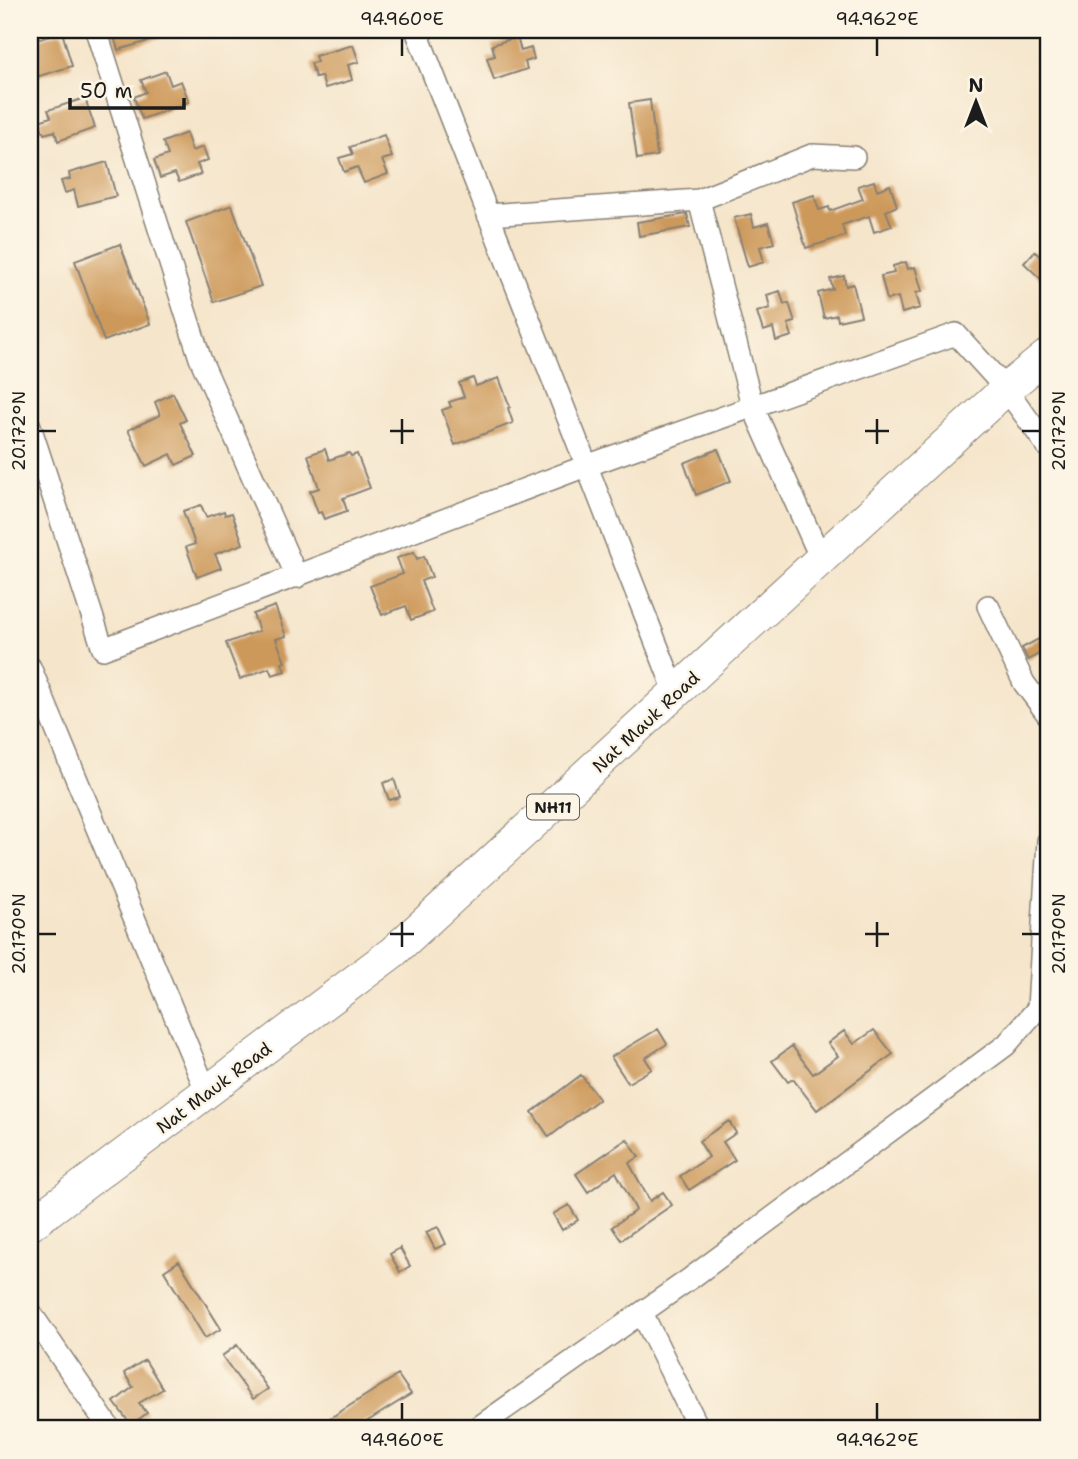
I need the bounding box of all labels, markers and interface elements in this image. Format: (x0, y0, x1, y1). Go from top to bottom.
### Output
text: 94.960°E (360, 7, 444, 31)
text: 94.962°E (835, 7, 919, 31)
scale bar (70, 66, 184, 110)
north arrow (942, 66, 1012, 136)
text: N (968, 73, 984, 98)
text: 50 m (80, 77, 133, 105)
text: 20.172°N (7, 391, 31, 471)
text: 20.172°N (1047, 391, 1071, 471)
street label: Nat Mauk Road (587, 666, 705, 778)
road number: NH11 (527, 794, 579, 820)
text: 20.170°N (7, 893, 31, 975)
text: 20.170°N (1047, 893, 1071, 975)
street label: Nat Mauk Road (151, 1037, 277, 1139)
text: 94.960°E (360, 1428, 444, 1452)
text: 94.962°E (835, 1428, 919, 1452)

